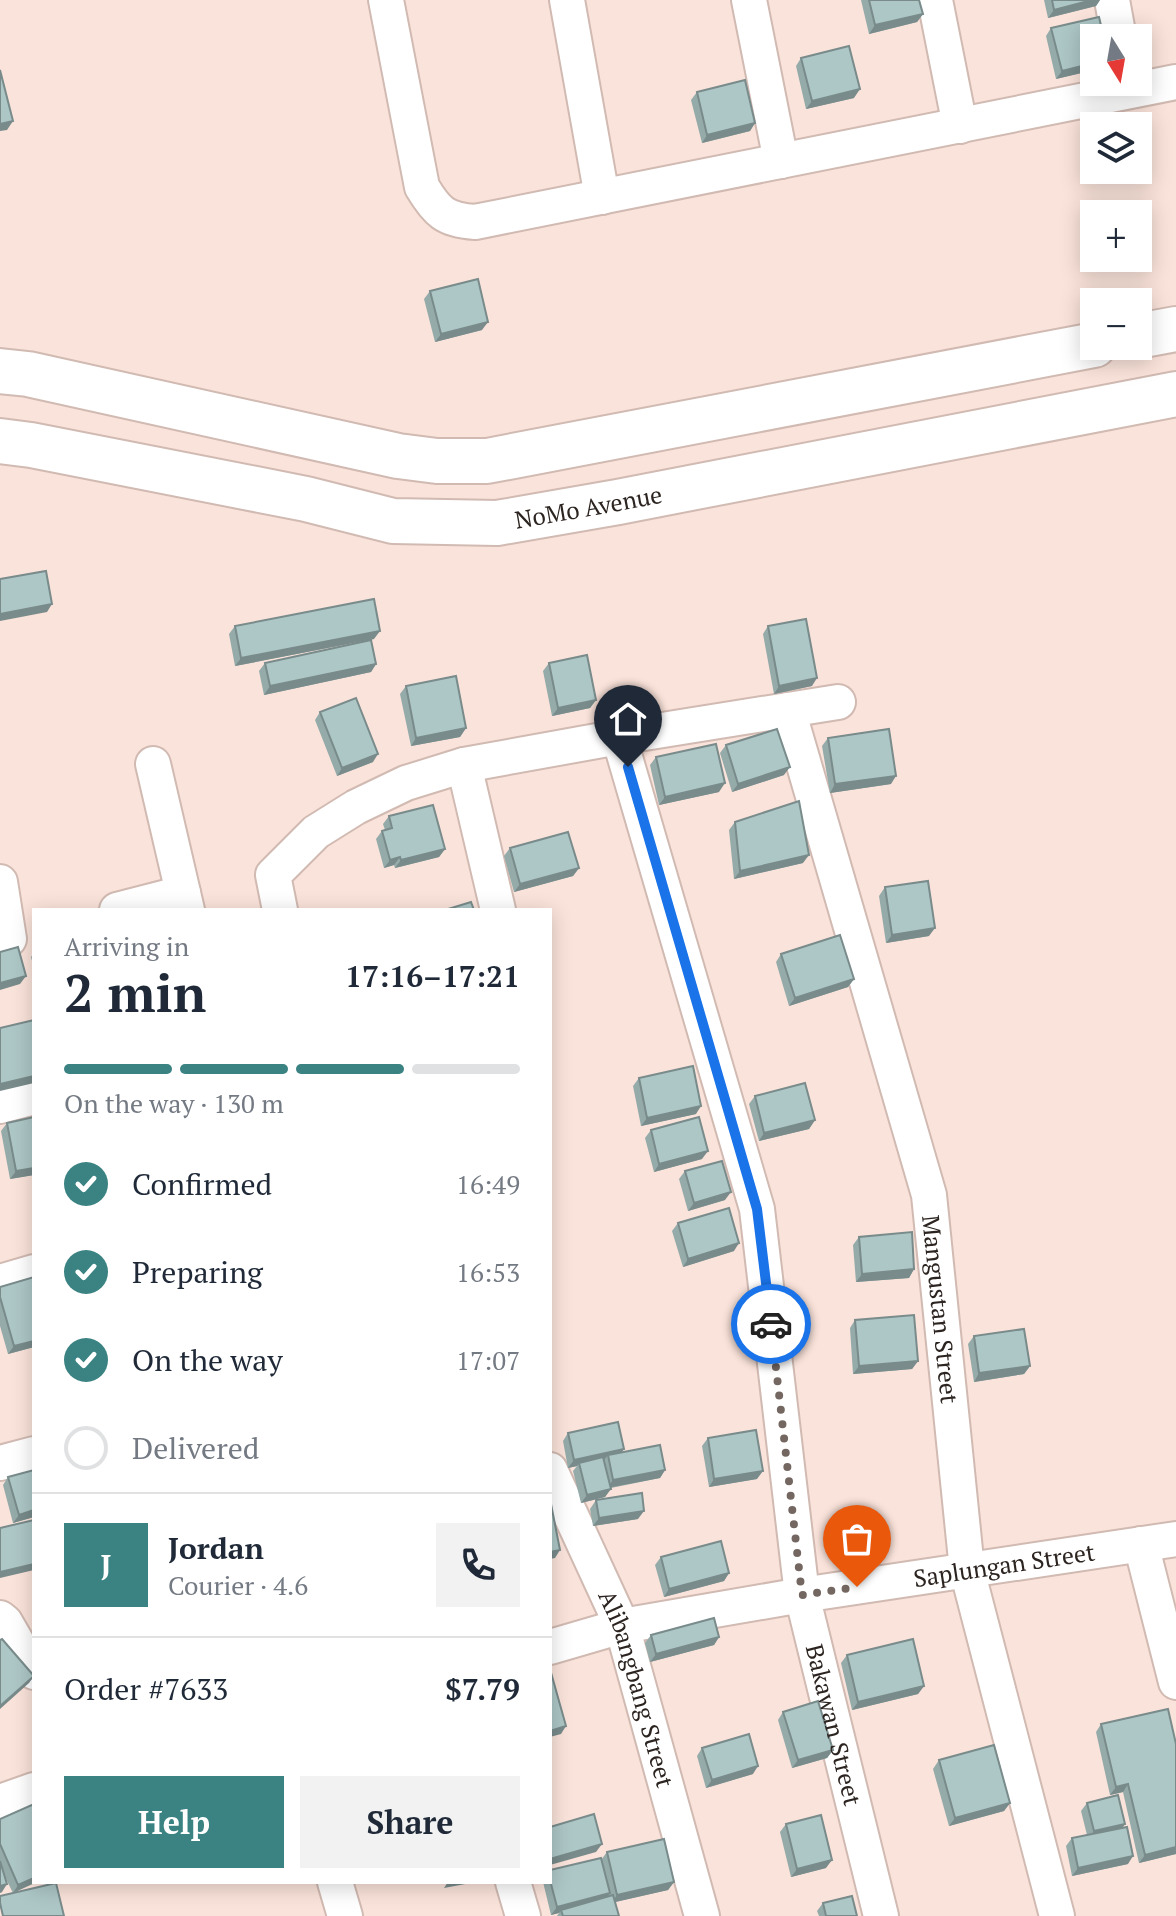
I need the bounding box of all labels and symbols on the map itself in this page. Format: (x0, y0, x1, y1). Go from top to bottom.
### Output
north arrow (1080, 24, 1152, 96)
street label: NoMo Avenue (512, 478, 665, 536)
pin (594, 685, 662, 767)
street label: Mangustan Street (915, 1214, 966, 1405)
courier (731, 1284, 811, 1364)
pin (823, 1505, 891, 1587)
street label: Saplungan Street (911, 1535, 1097, 1594)
street label: Alibangbang Street (591, 1585, 682, 1791)
street label: Bakawan Street (799, 1641, 869, 1809)

